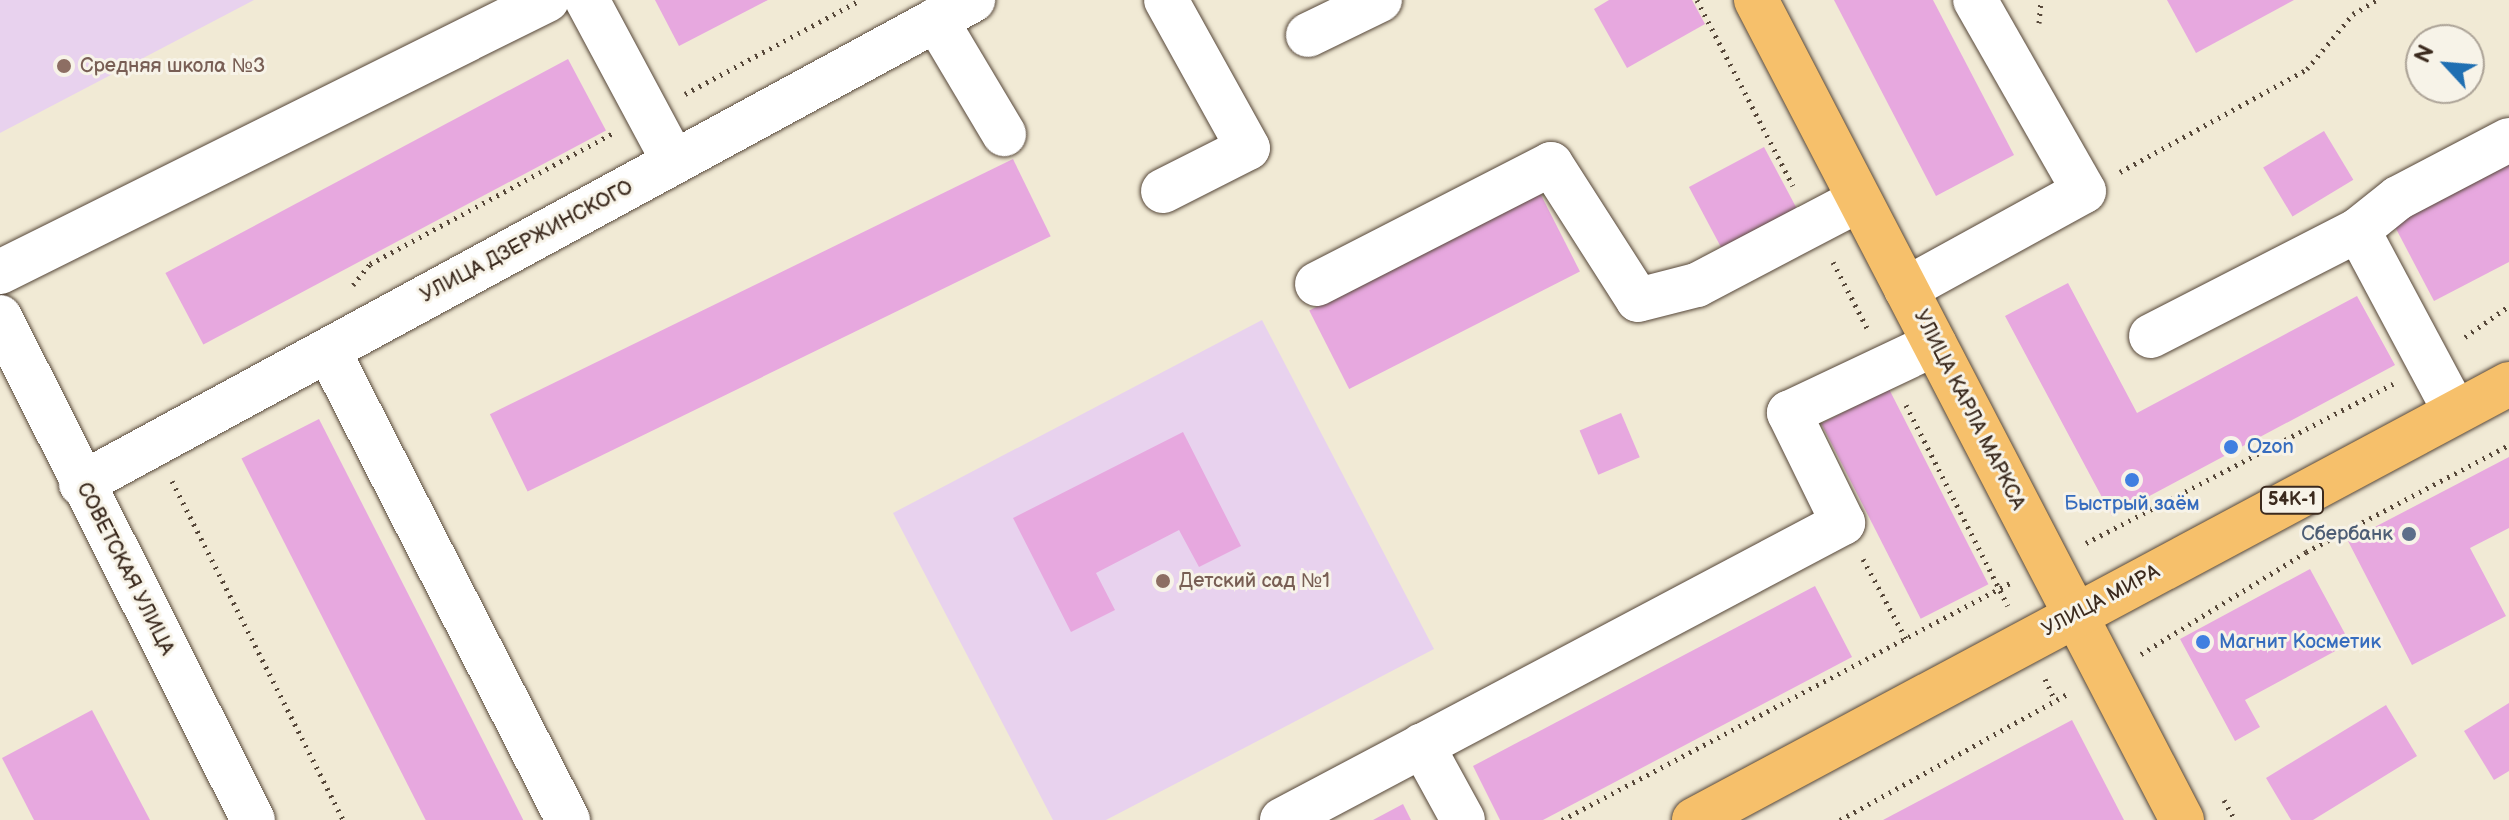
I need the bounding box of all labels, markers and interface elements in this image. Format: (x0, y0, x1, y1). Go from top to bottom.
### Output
north arrow (2405, 24, 2485, 104)
text: N (2409, 41, 2441, 67)
place label: Средняя школа №3 (80, 54, 265, 78)
marker: Средняя школа №3 (55, 57, 73, 75)
street label: УЛИЦА ДЗЕРЖИНСКОГО (417, 176, 637, 308)
street label: УЛИЦА КАРЛА МАРКСА (1908, 306, 2030, 514)
place label: Ozon (2247, 435, 2294, 459)
marker: Ozon (2222, 438, 2240, 456)
marker: Быстрый заём (2123, 471, 2141, 489)
street label: СОВЕТСКАЯ УЛИЦА (71, 479, 179, 659)
road number: 54К-1 (2260, 486, 2324, 514)
place label: Быстрый заём (2064, 492, 2200, 516)
place label: Сбербанк (2301, 522, 2393, 546)
marker: Сбербанк (2400, 525, 2418, 543)
street label: УЛИЦА МИРА (2038, 560, 2164, 642)
place label: Детский сад №1 (1179, 569, 1330, 593)
marker: Детский сад №1 (1154, 572, 1172, 590)
place label: Магнит Косметик (2219, 630, 2381, 654)
marker: Магнит Косметик (2194, 633, 2212, 651)

